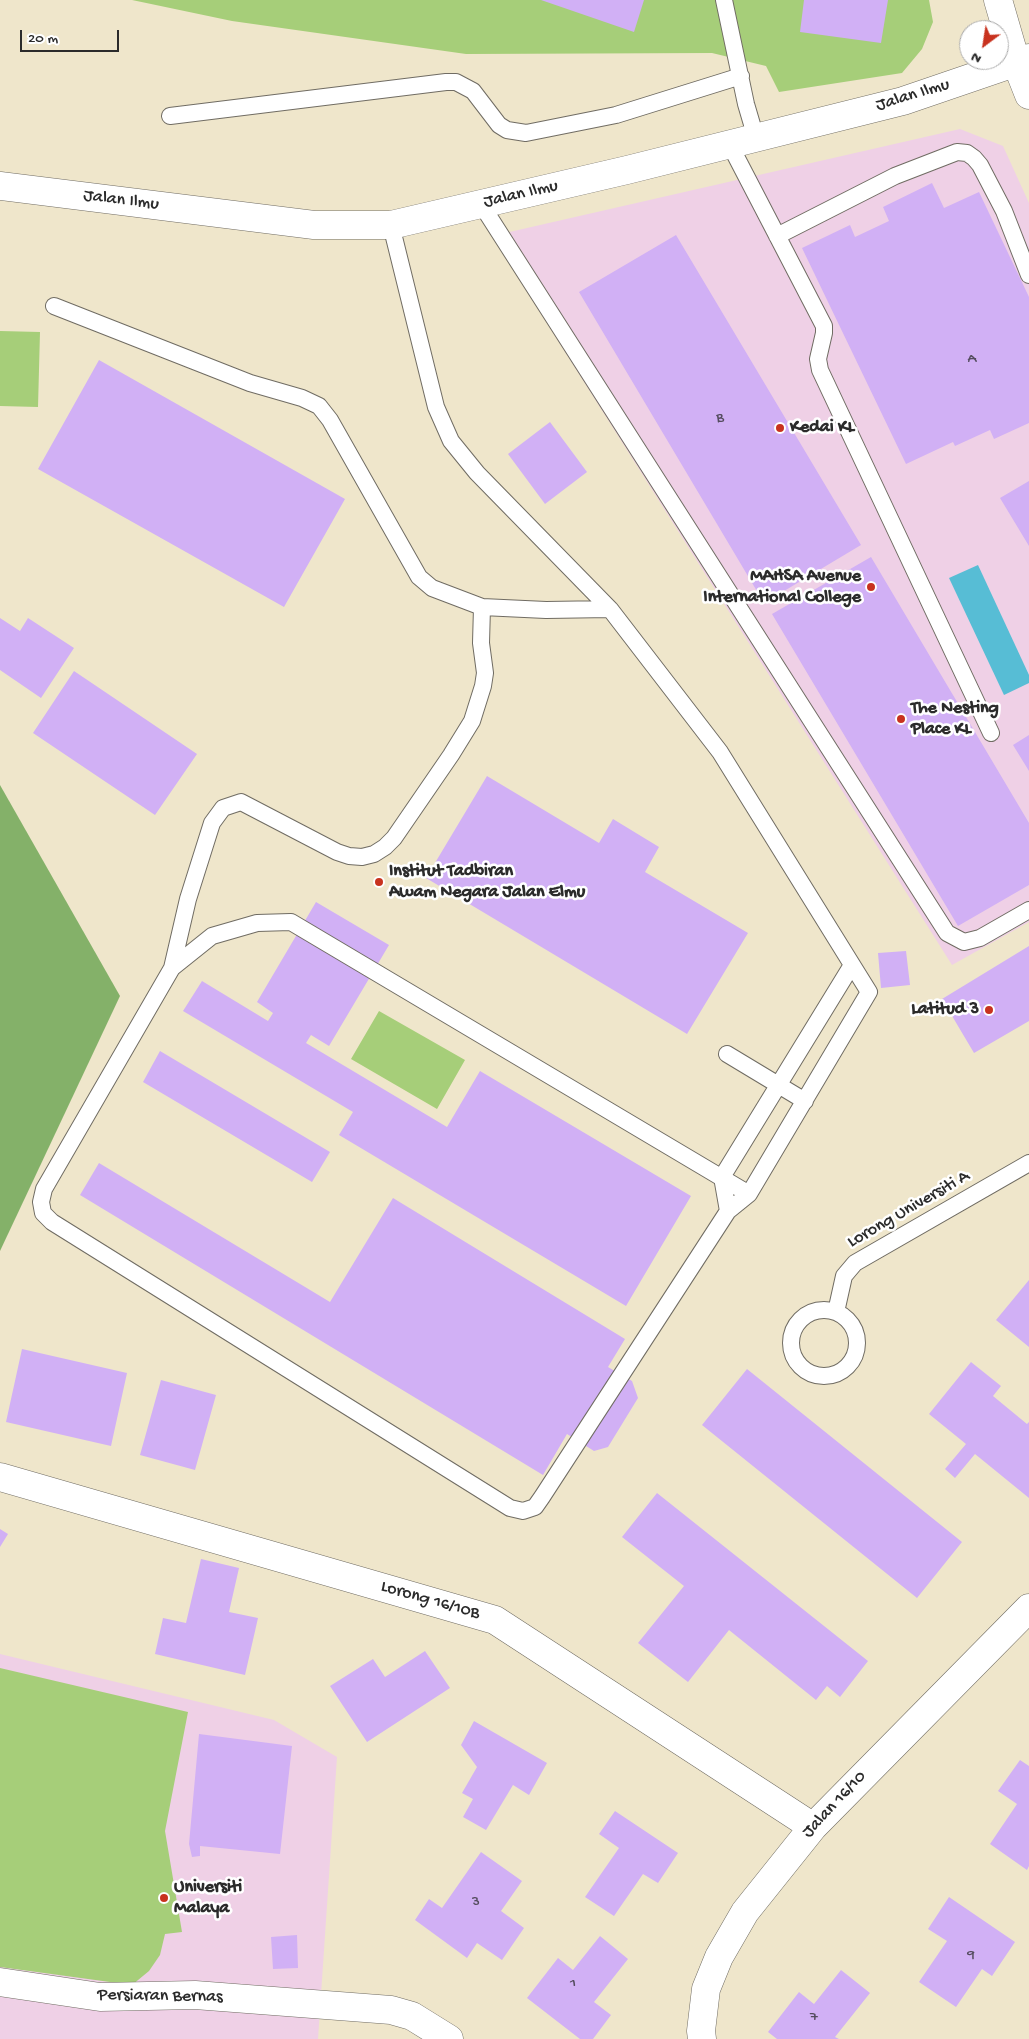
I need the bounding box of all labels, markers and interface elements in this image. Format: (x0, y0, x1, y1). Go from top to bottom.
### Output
scale bar (22, 20, 121, 52)
north arrow (959, 20, 1009, 70)
text: 20 m (28, 30, 58, 48)
text: N (968, 48, 985, 67)
street label: Jalan Ilmu (874, 75, 952, 117)
street label: Jalan Ilmu (482, 176, 560, 214)
street label: Jalan Ilmu (82, 186, 160, 216)
house number: A (968, 351, 976, 369)
house number: B (716, 410, 724, 428)
place label: Kedai KL (790, 417, 854, 439)
marker: Kedai KL (774, 422, 786, 434)
place label: MAHSA Avenue International College (703, 566, 861, 608)
marker: MAHSA Avenue International College (865, 581, 877, 593)
place label: The Nesting Place KL (911, 698, 999, 741)
marker: The Nesting Place KL (895, 713, 907, 725)
place label: Institut Tadbiran Awam Negara Jalan Elmu (389, 861, 585, 904)
marker: Institut Tadbiran Awam Negara Jalan Elmu (373, 876, 385, 888)
place label: Latitud 3 (911, 999, 979, 1021)
marker: Latitud 3 (983, 1004, 995, 1016)
street label: Lorong Universiti A (844, 1166, 974, 1254)
street label: Lorong 16/10B (378, 1577, 482, 1625)
street label: Jalan 16/10 (798, 1767, 872, 1843)
place label: Universiti Malaya (174, 1877, 242, 1920)
marker: Universiti Malaya (158, 1892, 170, 1904)
house number: 3 (472, 1894, 480, 1912)
house number: 9 (967, 1947, 975, 1965)
house number: 1 (570, 1975, 576, 1993)
street label: Persiaran Bernas (97, 1985, 223, 2009)
house number: 7 (810, 2009, 818, 2027)

